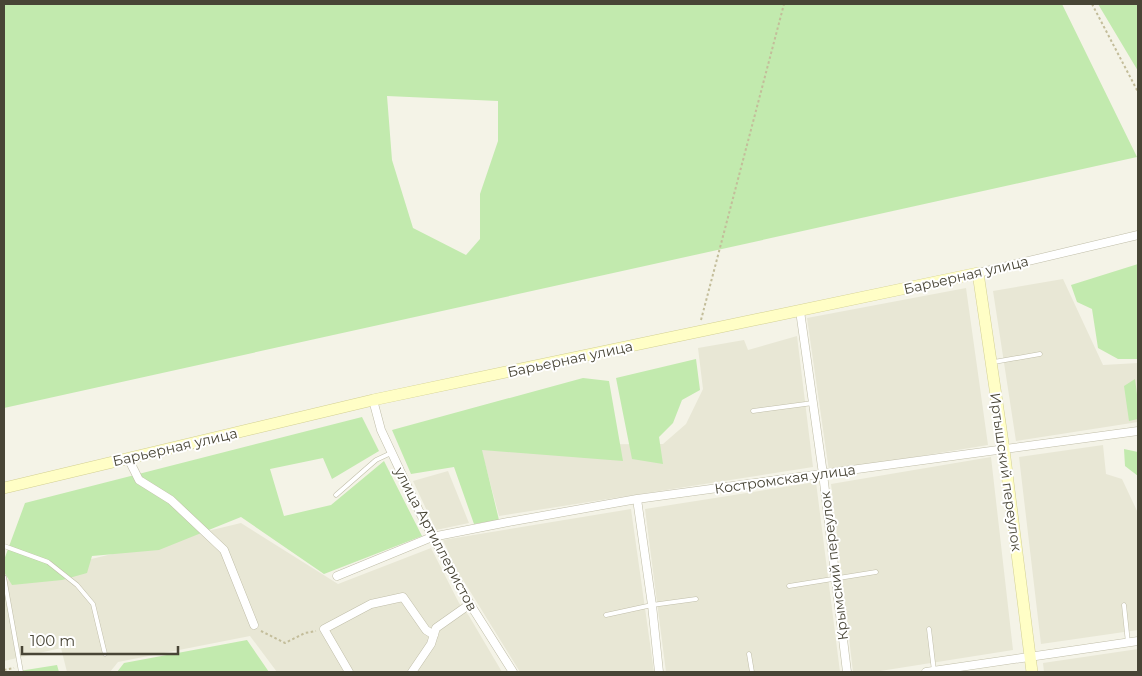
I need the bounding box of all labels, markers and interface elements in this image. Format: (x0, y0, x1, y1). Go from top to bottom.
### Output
street label: Барьерная улица (902, 252, 1030, 298)
street label: Барьерная улица (506, 337, 634, 381)
street label: Иртышский переулок (986, 392, 1026, 552)
street label: Барьерная улица (111, 424, 239, 470)
street label: Костромская улица (713, 460, 857, 498)
street label: улица Артиллеристов (390, 463, 482, 614)
street label: Крымский переулок (816, 491, 852, 641)
scale bar (22, 624, 179, 656)
text: 100 m (30, 631, 75, 650)

